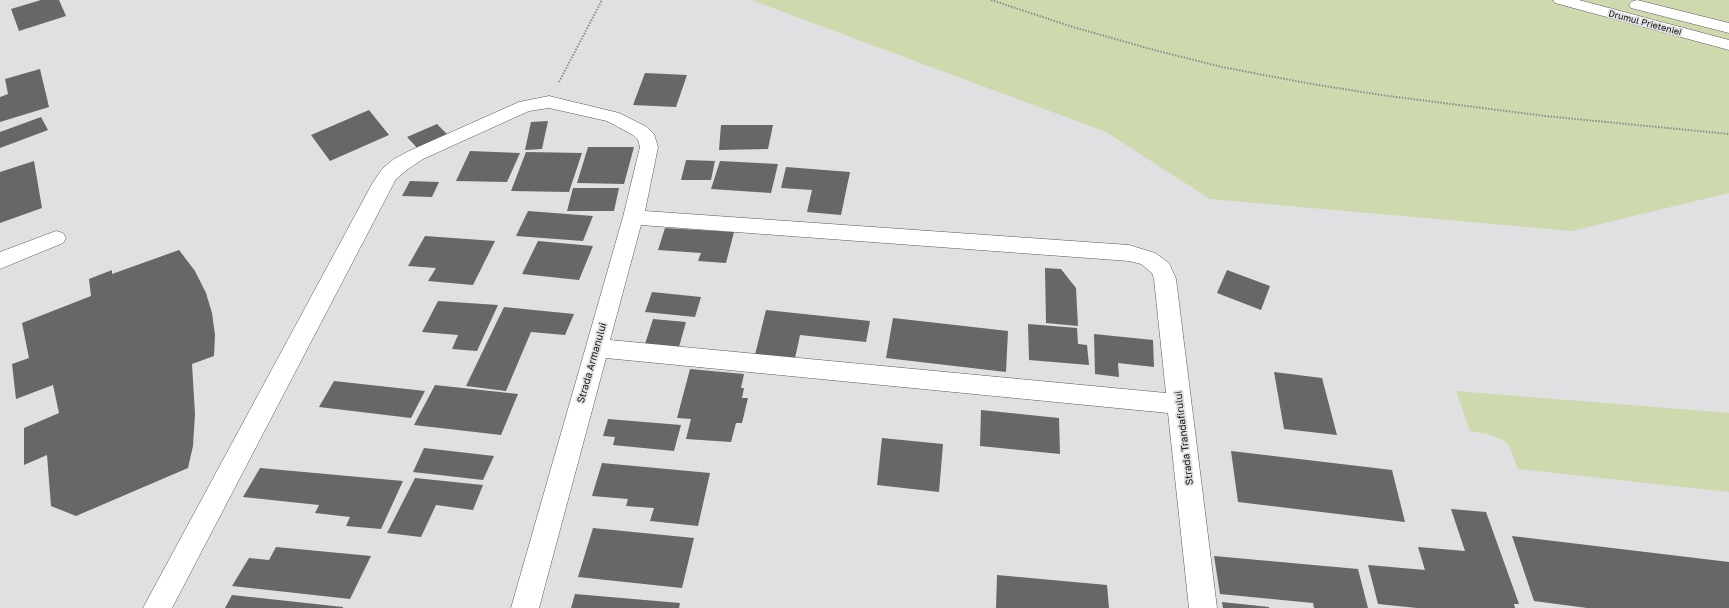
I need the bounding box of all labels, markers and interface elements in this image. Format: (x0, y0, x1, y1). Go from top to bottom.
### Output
street label: Drumul Prieteniei (1607, 8, 1683, 38)
street label: Strada Armanului (575, 321, 609, 405)
street label: Strada Trandafirului (1172, 390, 1196, 486)

